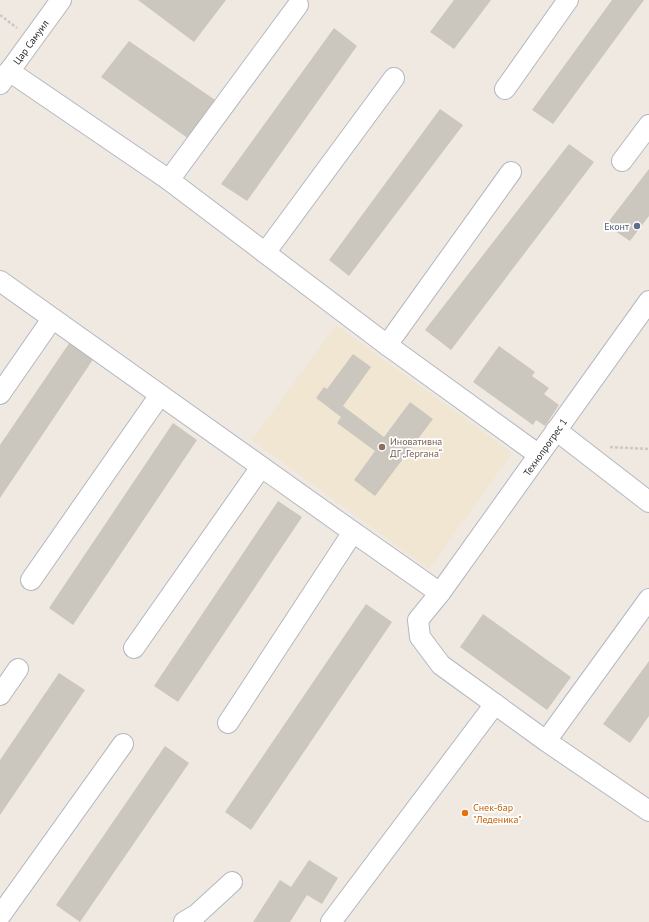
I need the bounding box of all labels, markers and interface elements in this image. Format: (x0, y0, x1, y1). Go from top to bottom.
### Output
street label: Цар Самуил (10, 17, 52, 67)
place label: Еконт (604, 220, 629, 233)
marker: Еконт (632, 221, 642, 231)
street label: Технопрогрес 1 (521, 416, 570, 479)
place label: Иновативна ДГ „Гергана“ (390, 435, 443, 460)
marker: Иновативна ДГ „Гергана“ (377, 442, 387, 452)
place label: Снек-бар "Леденика" (473, 801, 522, 826)
marker: Снек-бар "Леденика" (460, 808, 470, 818)

